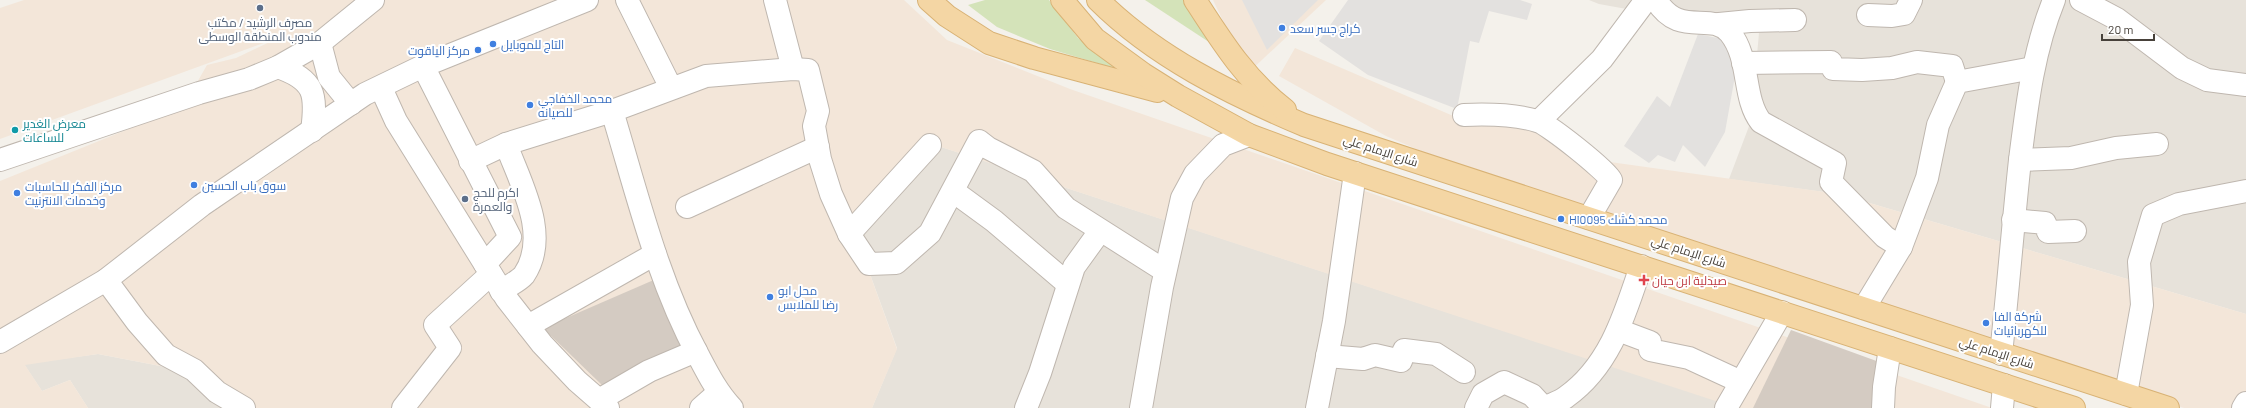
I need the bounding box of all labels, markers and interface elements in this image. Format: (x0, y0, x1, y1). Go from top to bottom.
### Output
marker: مصرف الرشيد / مكتب مندوب المنطقة الوسطى (255, 3, 265, 13)
place label: مصرف الرشيد / مكتب مندوب المنطقة الوسطى (198, 15, 322, 44)
scale bar (2102, 16, 2154, 42)
place label: كراج جسر سعد (1290, 21, 1360, 37)
text: 20 m (2108, 22, 2134, 36)
marker: كراج جسر سعد (1277, 23, 1287, 33)
place label: التاج للموبايل (501, 37, 564, 53)
marker: التاج للموبايل (488, 39, 498, 49)
place label: مركز الياقوت (408, 43, 470, 58)
marker: مركز الياقوت (473, 45, 483, 55)
place label: محمد الخفاجي للصيانه (538, 91, 612, 120)
marker: محمد الخفاجي للصيانه (525, 100, 535, 110)
place label: معرض الغدير للساعات (22, 116, 86, 144)
marker: معرض الغدير للساعات (10, 125, 20, 135)
street label: شارع الإمام علي (1341, 131, 1420, 172)
place label: سوق باب الحسين (202, 178, 286, 193)
place label: مركز الفكر للحاسبات وخدمات الانترنيت (25, 179, 122, 208)
marker: سوق باب الحسين (189, 180, 199, 190)
place label: اكرم للحج والعمرة (473, 185, 519, 214)
marker: مركز الفكر للحاسبات وخدمات الانترنيت (12, 188, 22, 198)
marker: اكرم للحج والعمرة (460, 194, 470, 204)
place label: Hl0095 محمد كشك (1569, 212, 1668, 226)
marker: Hl0095 محمد كشك (1556, 214, 1566, 224)
street label: شارع الإمام علي (1649, 232, 1728, 273)
place label: صيدلية ابن حيان (1652, 273, 1727, 288)
marker: صيدلية ابن حيان (1639, 275, 1649, 285)
place label: محل ابو رضا للملابس (778, 283, 838, 312)
marker: محل ابو رضا للملابس (765, 292, 775, 302)
place label: شركة الفا للكهربائيات (1994, 309, 2047, 338)
marker: شركة الفا للكهربائيات (1981, 318, 1991, 328)
street label: شارع الإمام علي (1957, 333, 2036, 374)

